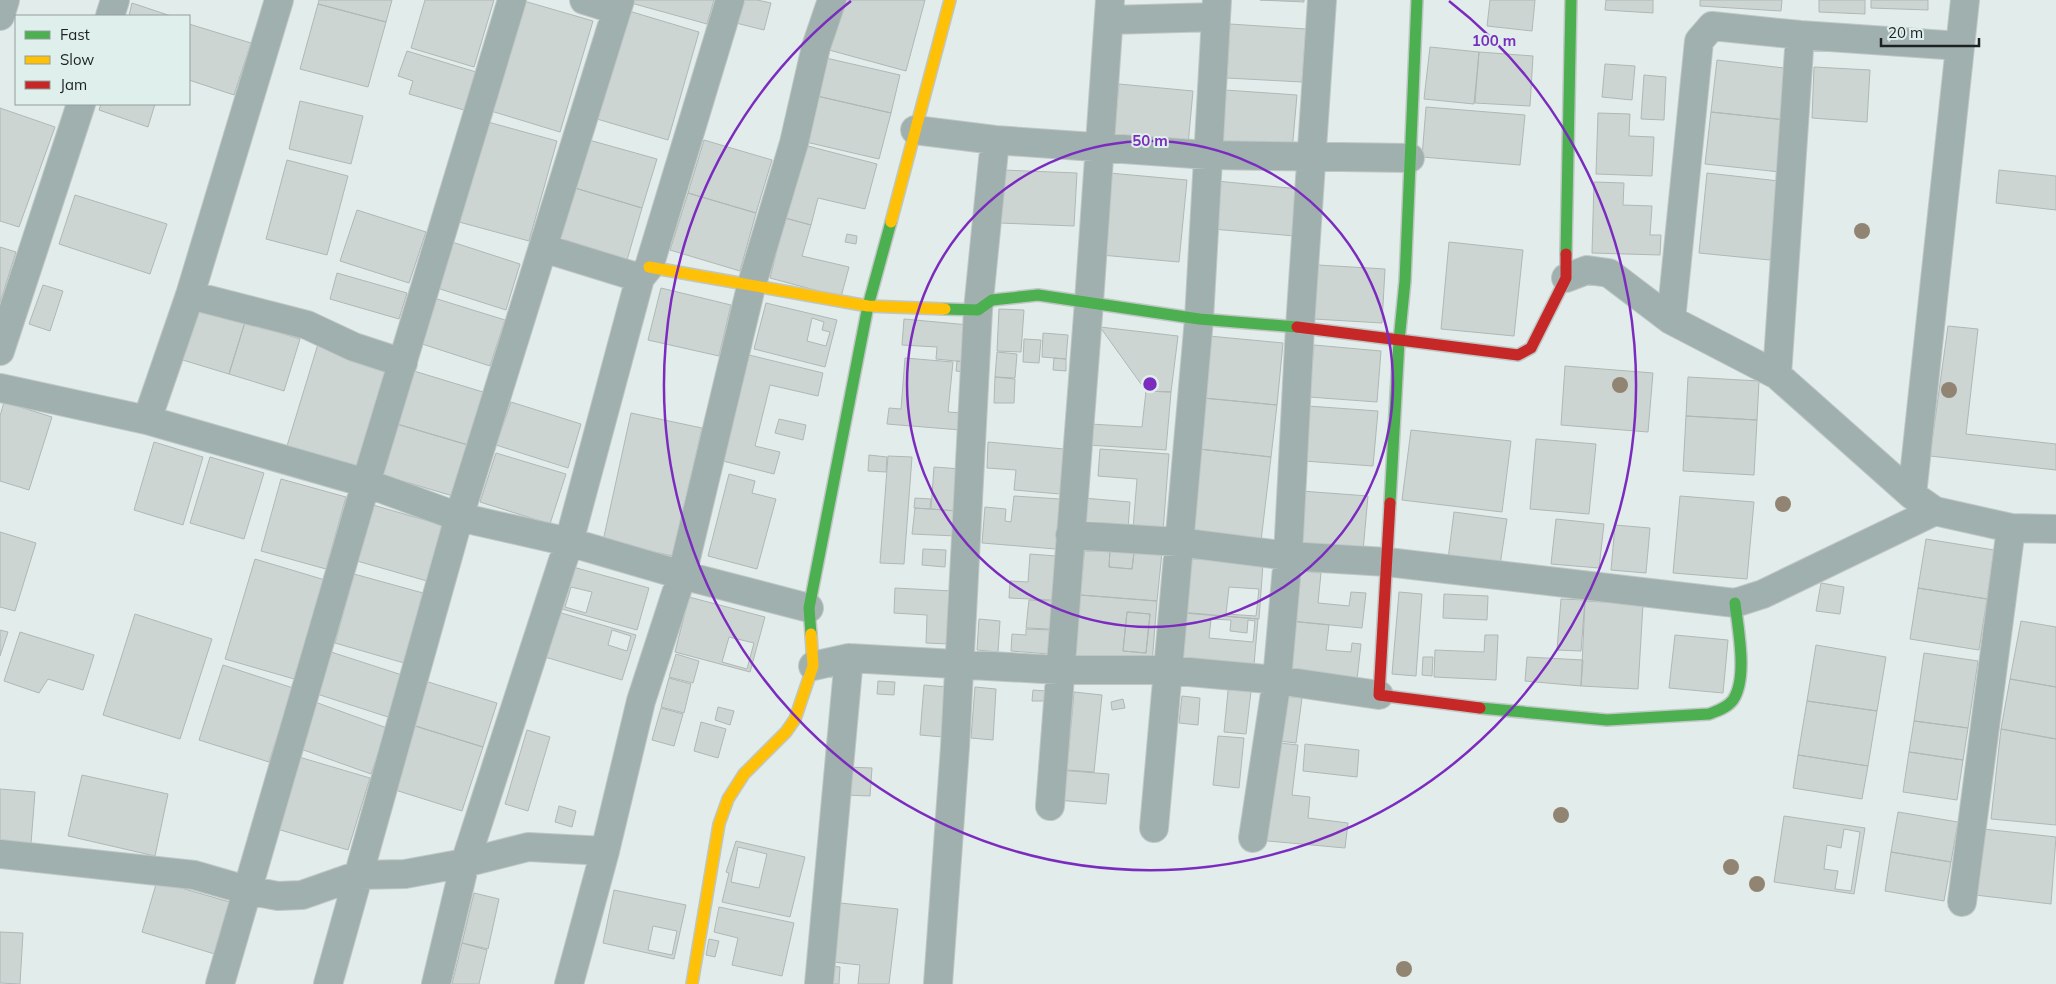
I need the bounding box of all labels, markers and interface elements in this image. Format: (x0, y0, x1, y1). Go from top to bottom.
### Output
legend (15, 15, 190, 105)
scale bar (1881, 15, 1978, 47)
text: 20 m (1888, 23, 1923, 42)
text: Fast (60, 25, 90, 44)
text: 100 m (1472, 31, 1516, 50)
text: Slow (60, 50, 94, 69)
text: Jam (60, 75, 87, 94)
text: 50 m (1132, 131, 1168, 150)
centre of rings (1141, 375, 1159, 393)

